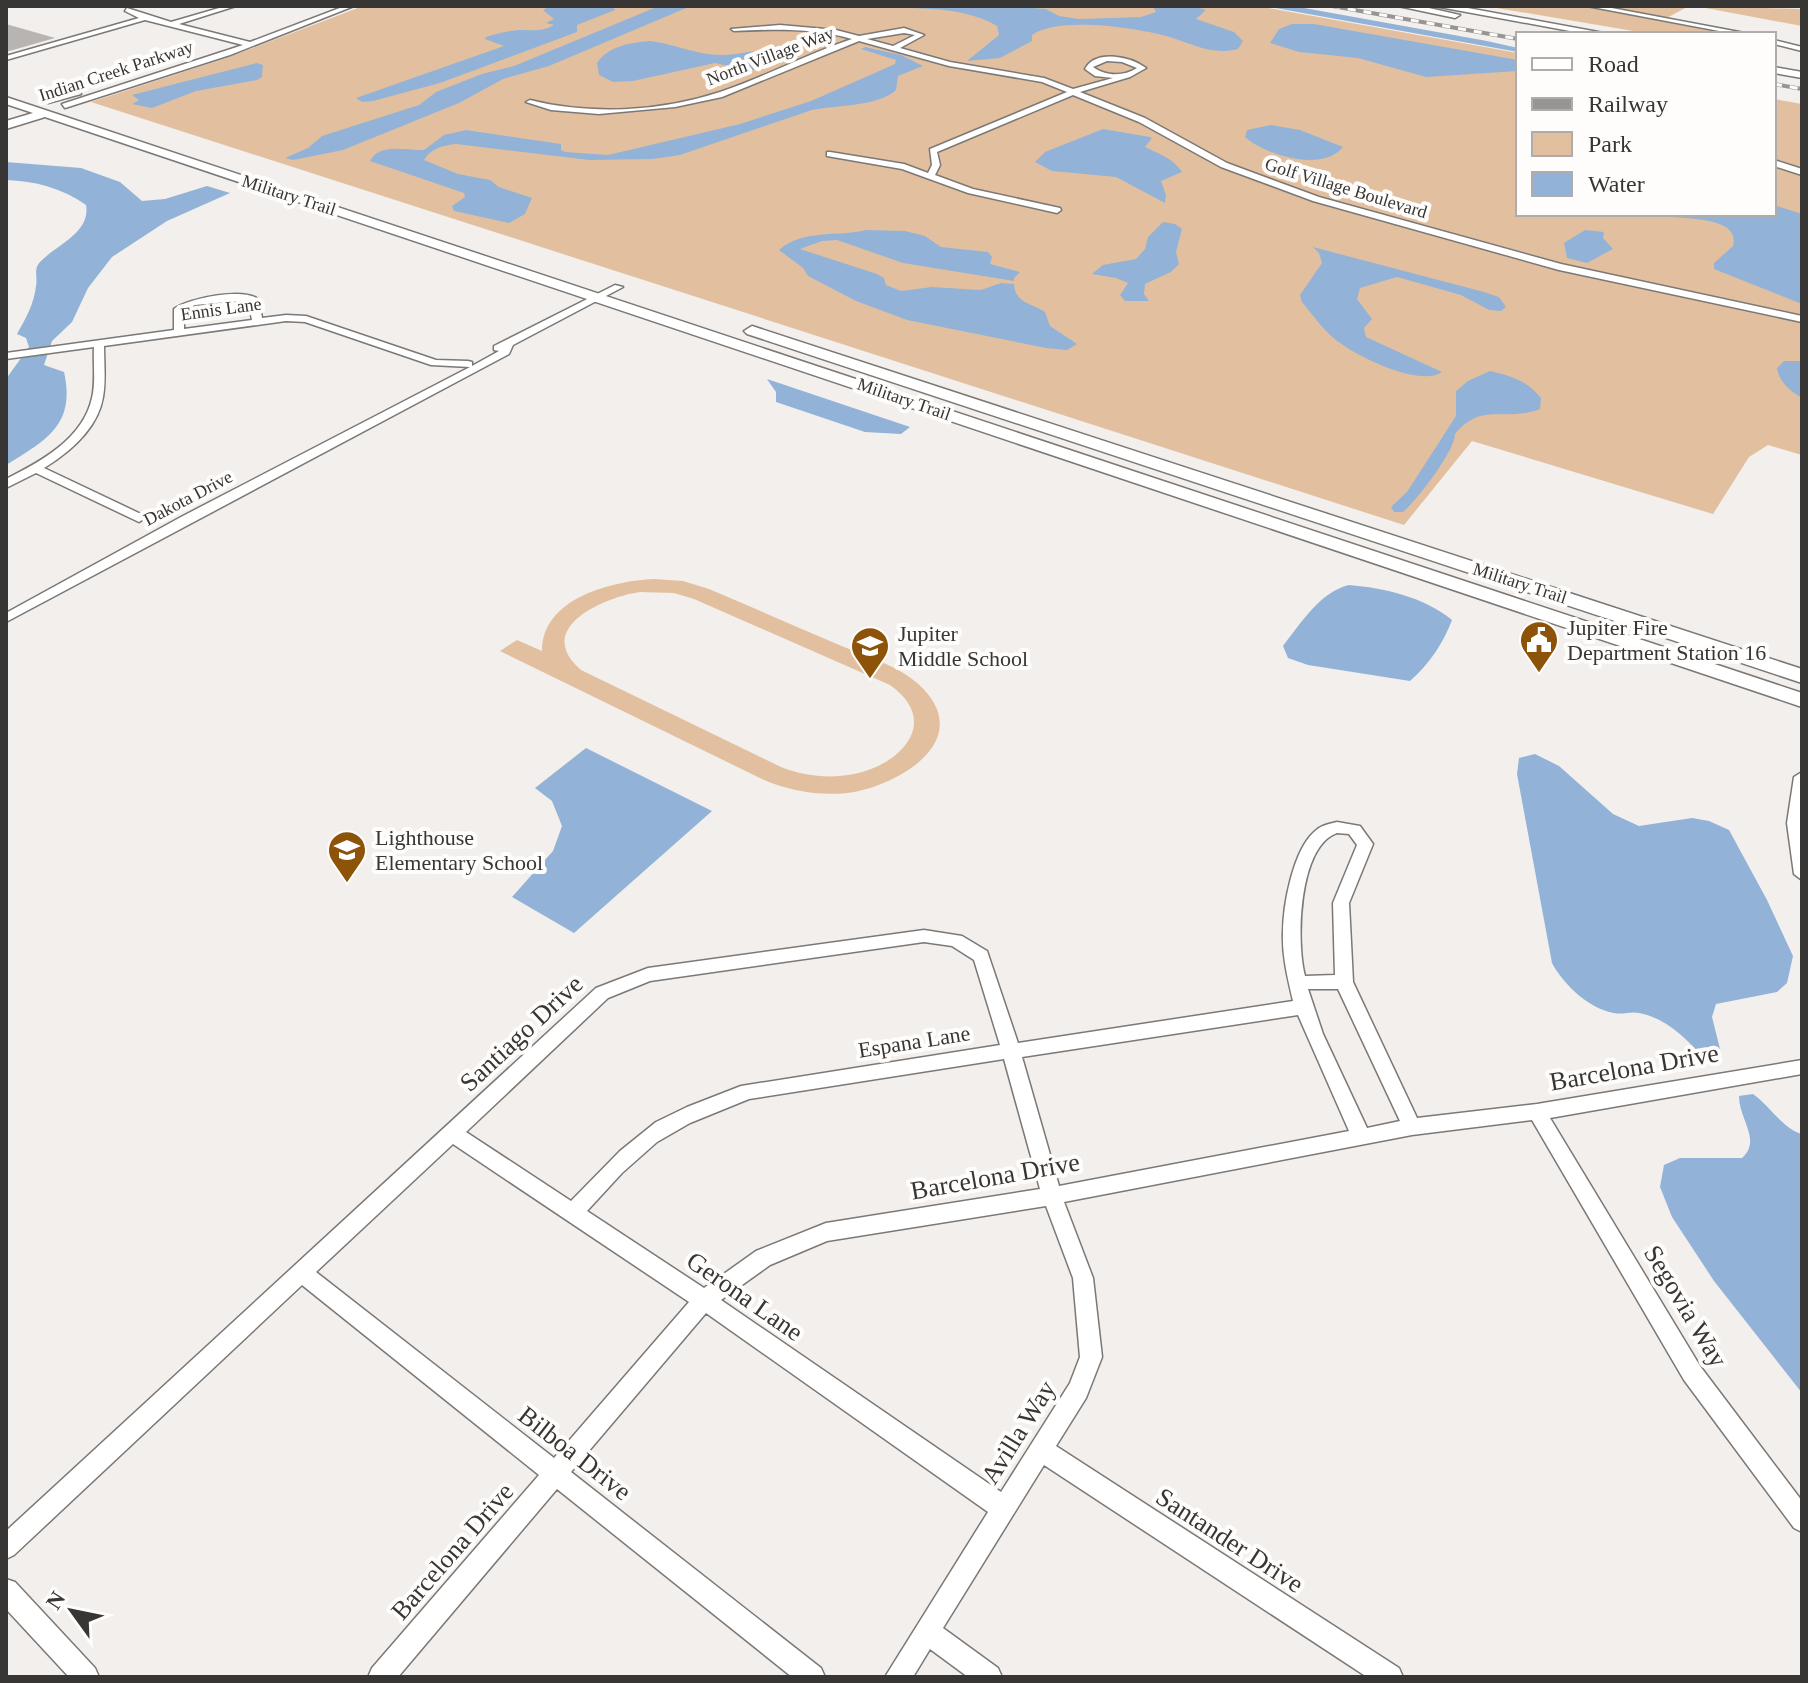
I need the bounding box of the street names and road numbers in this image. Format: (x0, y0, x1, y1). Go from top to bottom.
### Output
street label: North Village Way (704, 23, 836, 89)
street label: Indian Creek Parkway (36, 37, 196, 105)
street label: Golf Village Boulevard (1262, 154, 1430, 222)
street label: Military Trail (240, 170, 338, 220)
street label: Ennis Lane (179, 293, 263, 325)
street label: Military Trail (855, 374, 953, 424)
street label: Dakota Drive (140, 466, 236, 530)
street label: Military Trail (1471, 558, 1569, 608)
street label: Santiago Drive (454, 969, 589, 1097)
street label: Espana Lane (856, 1020, 972, 1063)
street label: Barcelona Drive (1547, 1038, 1721, 1097)
street label: Barcelona Drive (908, 1147, 1082, 1206)
street label: Segovia Way (1638, 1240, 1733, 1372)
street label: Gerona Lane (681, 1246, 808, 1347)
street label: Avilla Way (975, 1375, 1061, 1489)
street label: Bilboa Drive (513, 1400, 637, 1506)
street label: Barcelona Drive (385, 1477, 519, 1625)
street label: Santander Drive (1151, 1482, 1309, 1599)

